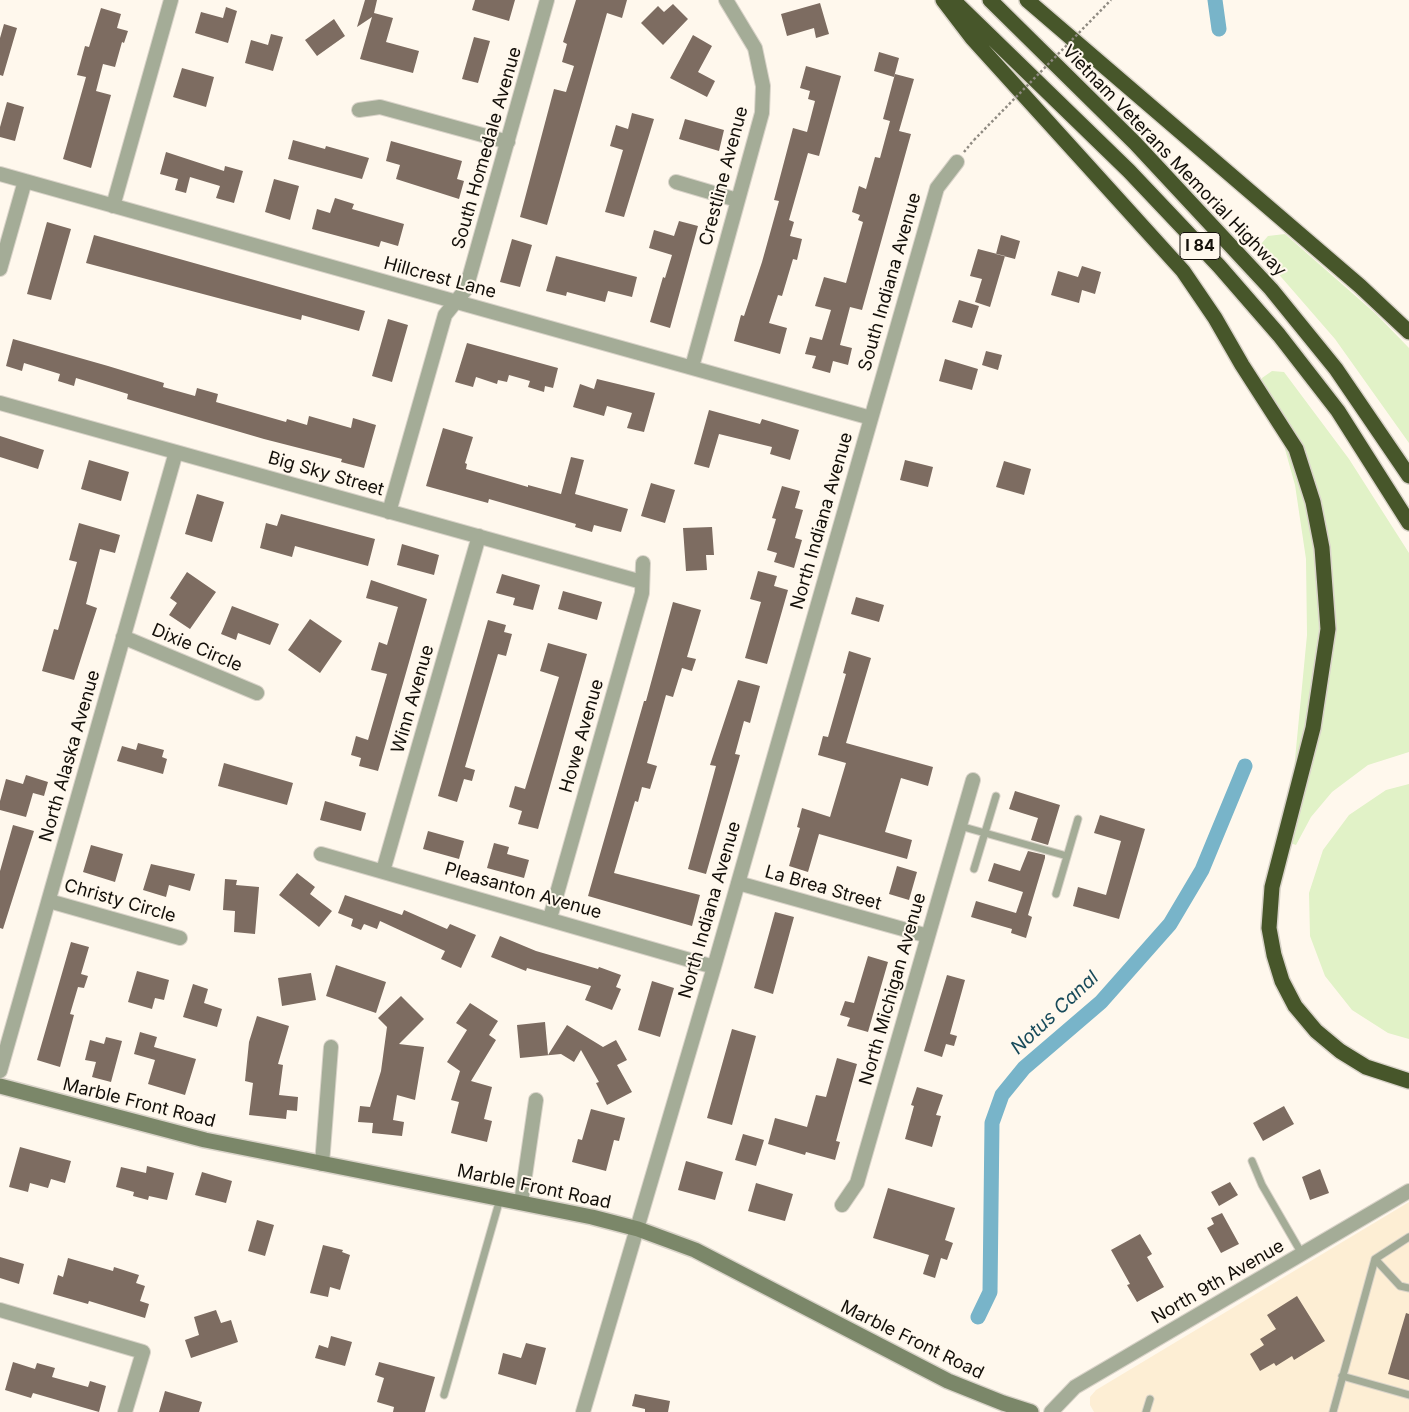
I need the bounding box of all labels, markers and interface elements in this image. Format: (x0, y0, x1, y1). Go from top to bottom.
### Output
street label: Vietnam Veterans Memorial Highway (1057, 41, 1291, 281)
street label: South Homedale Avenue (448, 44, 526, 252)
street label: Crestline Avenue (695, 104, 753, 248)
street label: South Indiana Avenue (854, 190, 926, 374)
road number: I 84 (1180, 232, 1220, 260)
street label: Hillcrest Lane (381, 253, 499, 303)
street label: North Indiana Avenue (786, 430, 858, 612)
street label: Big Sky Street (266, 447, 386, 501)
street label: Dixie Circle (148, 619, 246, 677)
street label: Winn Avenue (387, 642, 439, 756)
street label: North Alaska Avenue (35, 668, 105, 844)
street label: Howe Avenue (555, 677, 609, 795)
street label: North Indiana Avenue (674, 819, 746, 1001)
street label: Pleasanton Avenue (442, 858, 604, 924)
street label: La Brea Street (762, 861, 884, 915)
street label: Christy Circle (62, 875, 178, 927)
street label: North Michigan Avenue (855, 890, 931, 1088)
water label: Notus Canal (1006, 967, 1104, 1059)
street label: Marble Front Road (60, 1074, 218, 1132)
street label: Marble Front Road (455, 1160, 613, 1214)
street label: North 9th Avenue (1148, 1235, 1288, 1329)
street label: Marble Front Road (837, 1296, 987, 1384)

